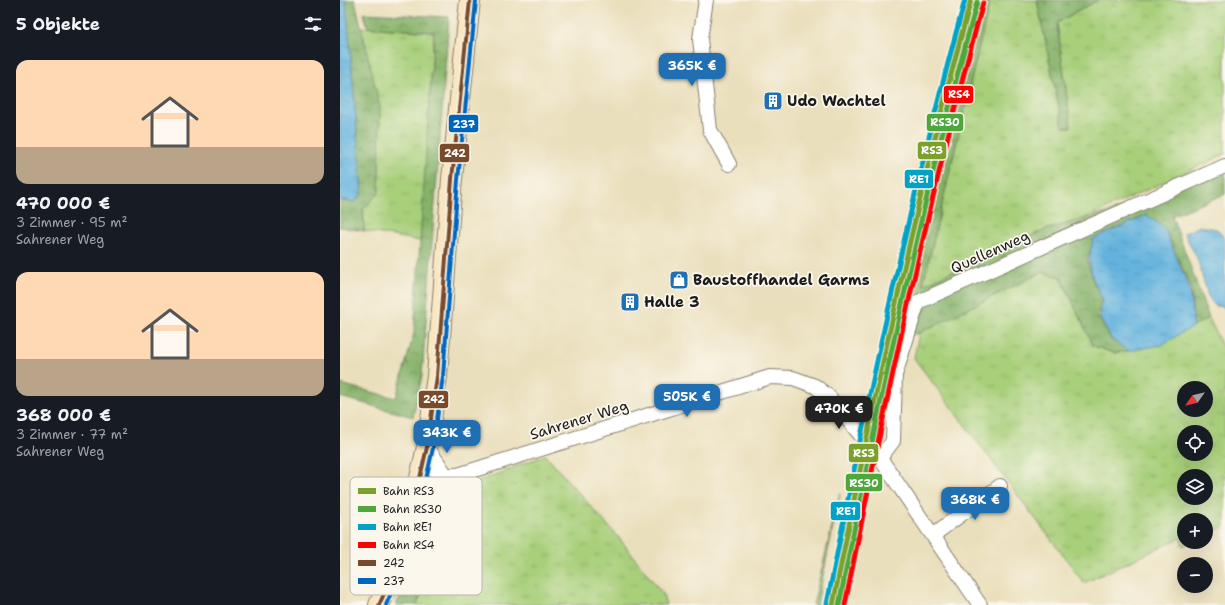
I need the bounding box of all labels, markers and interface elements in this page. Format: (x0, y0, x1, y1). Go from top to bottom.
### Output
text: 5 Objekte (16, 13, 100, 35)
icon: filters (302, 13, 324, 35)
pin: 365K € (659, 53, 725, 87)
text: 365K € (668, 57, 716, 74)
line badge: RS4 (943, 85, 974, 104)
icon: home (134, 86, 206, 158)
text: RS4 (948, 87, 970, 102)
building icon: Udo Wachtel (762, 90, 784, 112)
place label: Udo Wachtel (787, 91, 886, 111)
line badge: RS30 (926, 113, 964, 132)
line badge: 237 (448, 114, 479, 133)
text: RS30 (930, 115, 960, 130)
text: 237 (453, 117, 476, 132)
line badge: RS3 (917, 141, 947, 160)
line badge: 242 (439, 143, 470, 163)
text: RS3 (921, 143, 943, 158)
text: 242 (444, 146, 466, 161)
line badge: RE1 (904, 169, 934, 189)
text: RE1 (909, 172, 929, 187)
text: 470 000 € (16, 192, 110, 214)
text: 3 Zimmer · 95 m² (16, 214, 127, 231)
street label: Quellenweg (947, 226, 1033, 278)
text: Sahrener Weg (16, 231, 104, 248)
shop icon: Baustoffhandel Garms (668, 269, 690, 291)
place label: Baustoffhandel Garms (693, 270, 870, 290)
building icon: Halle 3 (619, 291, 641, 313)
place label: Halle 3 (644, 292, 700, 312)
icon: home (134, 298, 206, 370)
north arrow (1177, 381, 1213, 417)
map controls (1177, 381, 1213, 593)
pin: 505K € (654, 384, 720, 418)
text: 505K € (663, 388, 711, 405)
line badge: 242 (418, 390, 449, 409)
text: 242 (423, 392, 445, 407)
street label: Sahrener Weg (527, 396, 631, 444)
pin: 470K € (806, 396, 872, 430)
text: 470K € (814, 400, 864, 417)
text: 368 000 € (16, 404, 111, 426)
pin: 343K € (414, 420, 480, 454)
text: 343K € (423, 424, 471, 441)
button: locate (1177, 425, 1213, 461)
text: 3 Zimmer · 77 m² (16, 426, 128, 443)
text: Sahrener Weg (16, 443, 104, 460)
line badge: RS3 (848, 443, 879, 463)
text: RS3 (853, 446, 875, 461)
button: layers (1177, 469, 1213, 505)
line badge: RS30 (845, 473, 883, 492)
text: RS30 (849, 476, 879, 491)
legend (350, 477, 482, 595)
text: Bahn RS3 (383, 484, 434, 499)
pin: 368K € (942, 487, 1008, 521)
text: 368K € (950, 491, 1000, 508)
line badge: RE1 (830, 501, 861, 521)
text: Bahn RS30 (383, 502, 442, 517)
text: RE1 (836, 504, 856, 519)
button: + (1177, 513, 1213, 549)
text: Bahn RE1 (383, 520, 432, 535)
text: Bahn RS4 (383, 538, 435, 553)
text: 242 (383, 556, 405, 571)
button: − (1177, 557, 1213, 593)
text: 237 (383, 574, 405, 589)

